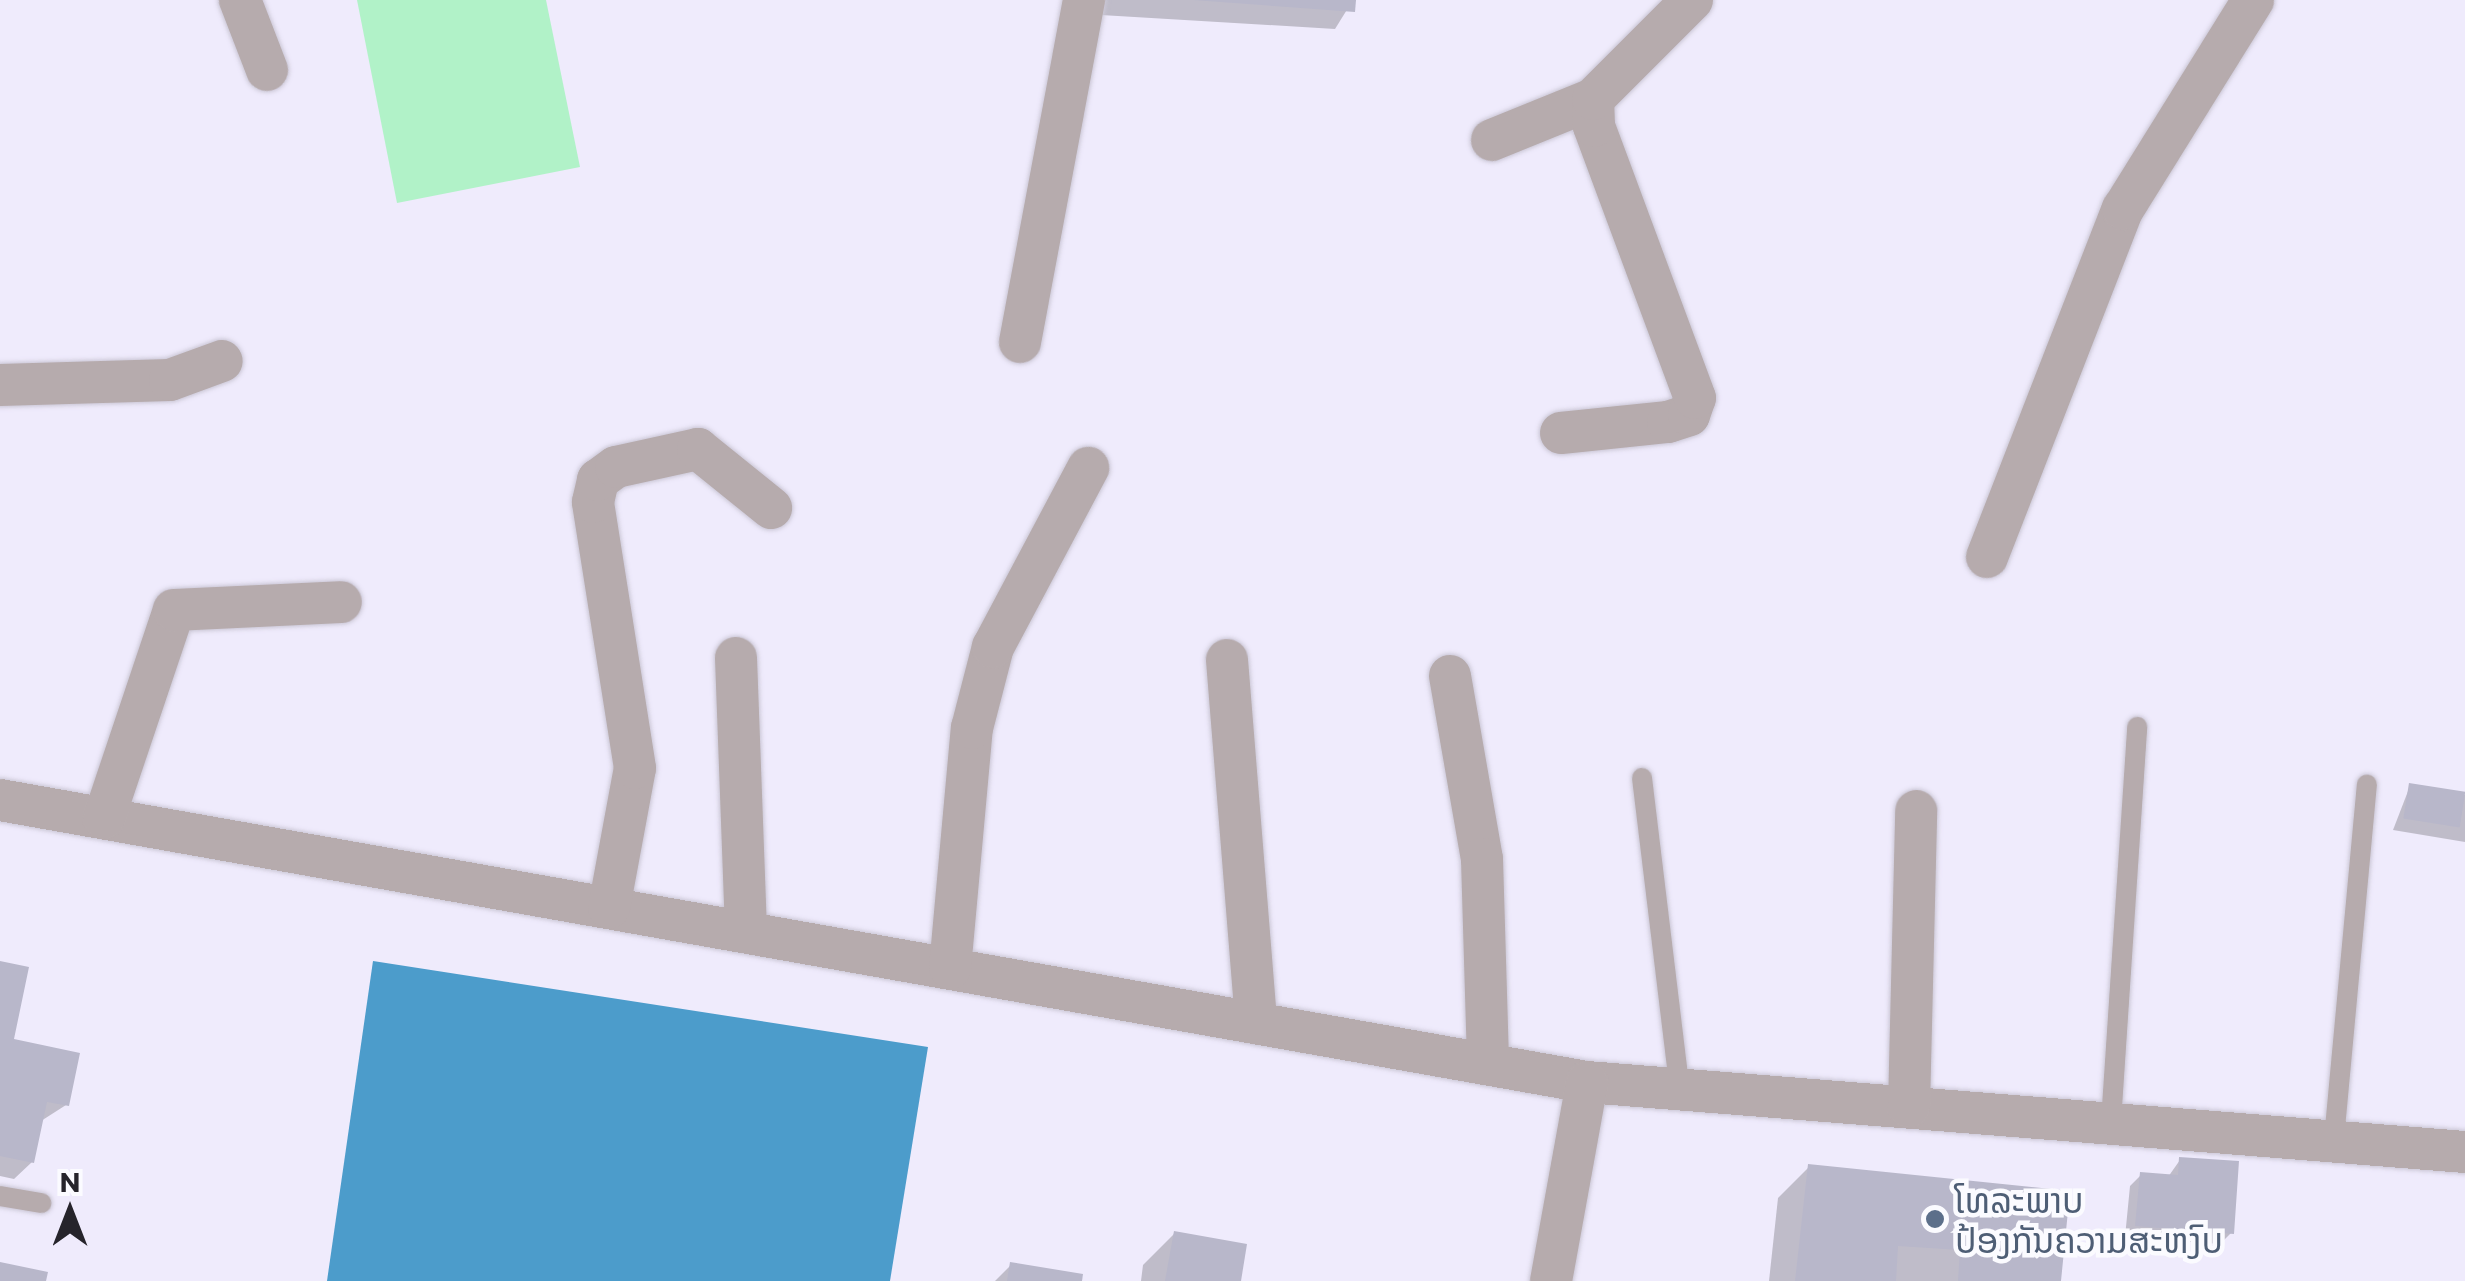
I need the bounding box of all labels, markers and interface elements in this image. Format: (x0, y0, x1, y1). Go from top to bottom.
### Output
north arrow (20, 1161, 120, 1261)
text: N (60, 1164, 81, 1198)
place label: ໂທລະພາບ ປ້ອງກັນຄວາມສະຫງົບ (1955, 1178, 2223, 1260)
marker: ໂທລະພາບ ປ້ອງກັນຄວາມສະຫງົບ (1924, 1208, 1946, 1230)

